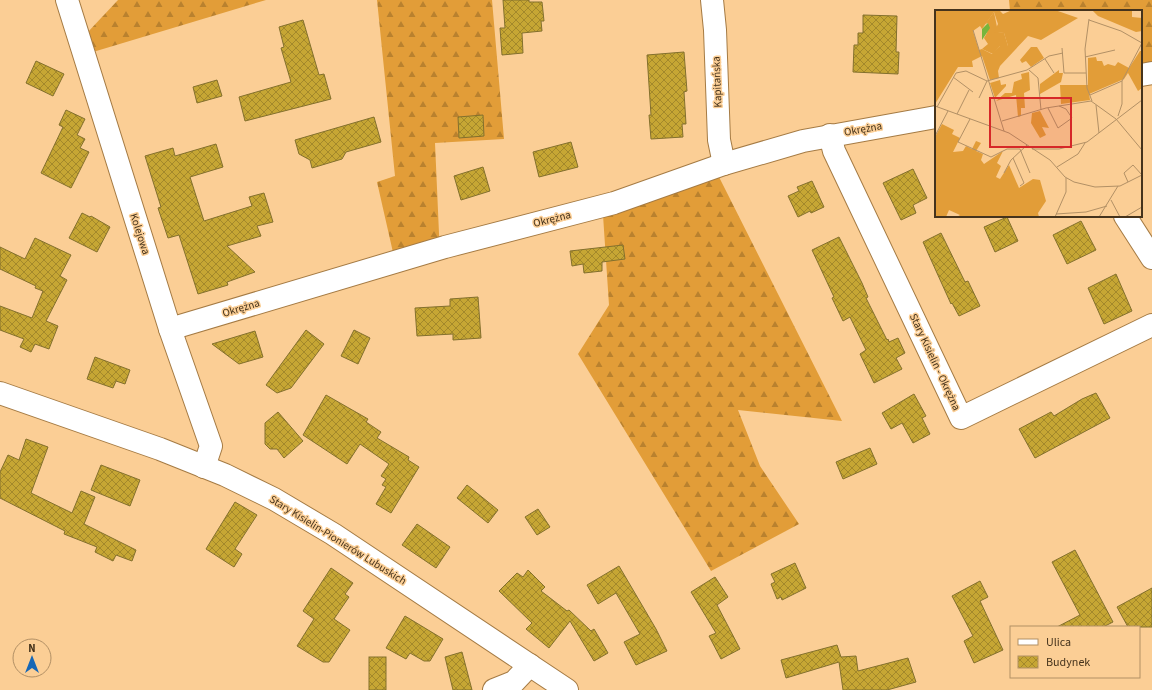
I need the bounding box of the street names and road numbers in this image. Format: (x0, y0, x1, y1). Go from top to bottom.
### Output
street label: Kapitańska (709, 56, 725, 108)
street label: Okrężna (843, 118, 883, 140)
street label: Okrężna (532, 207, 572, 231)
street label: Kolejowa (126, 211, 154, 257)
street label: Okrężna (221, 295, 261, 321)
street label: Stary Kisielin - Okrężna (906, 311, 964, 413)
street label: Stary Kisielin-Pionierów Lubuskich (267, 492, 409, 588)

